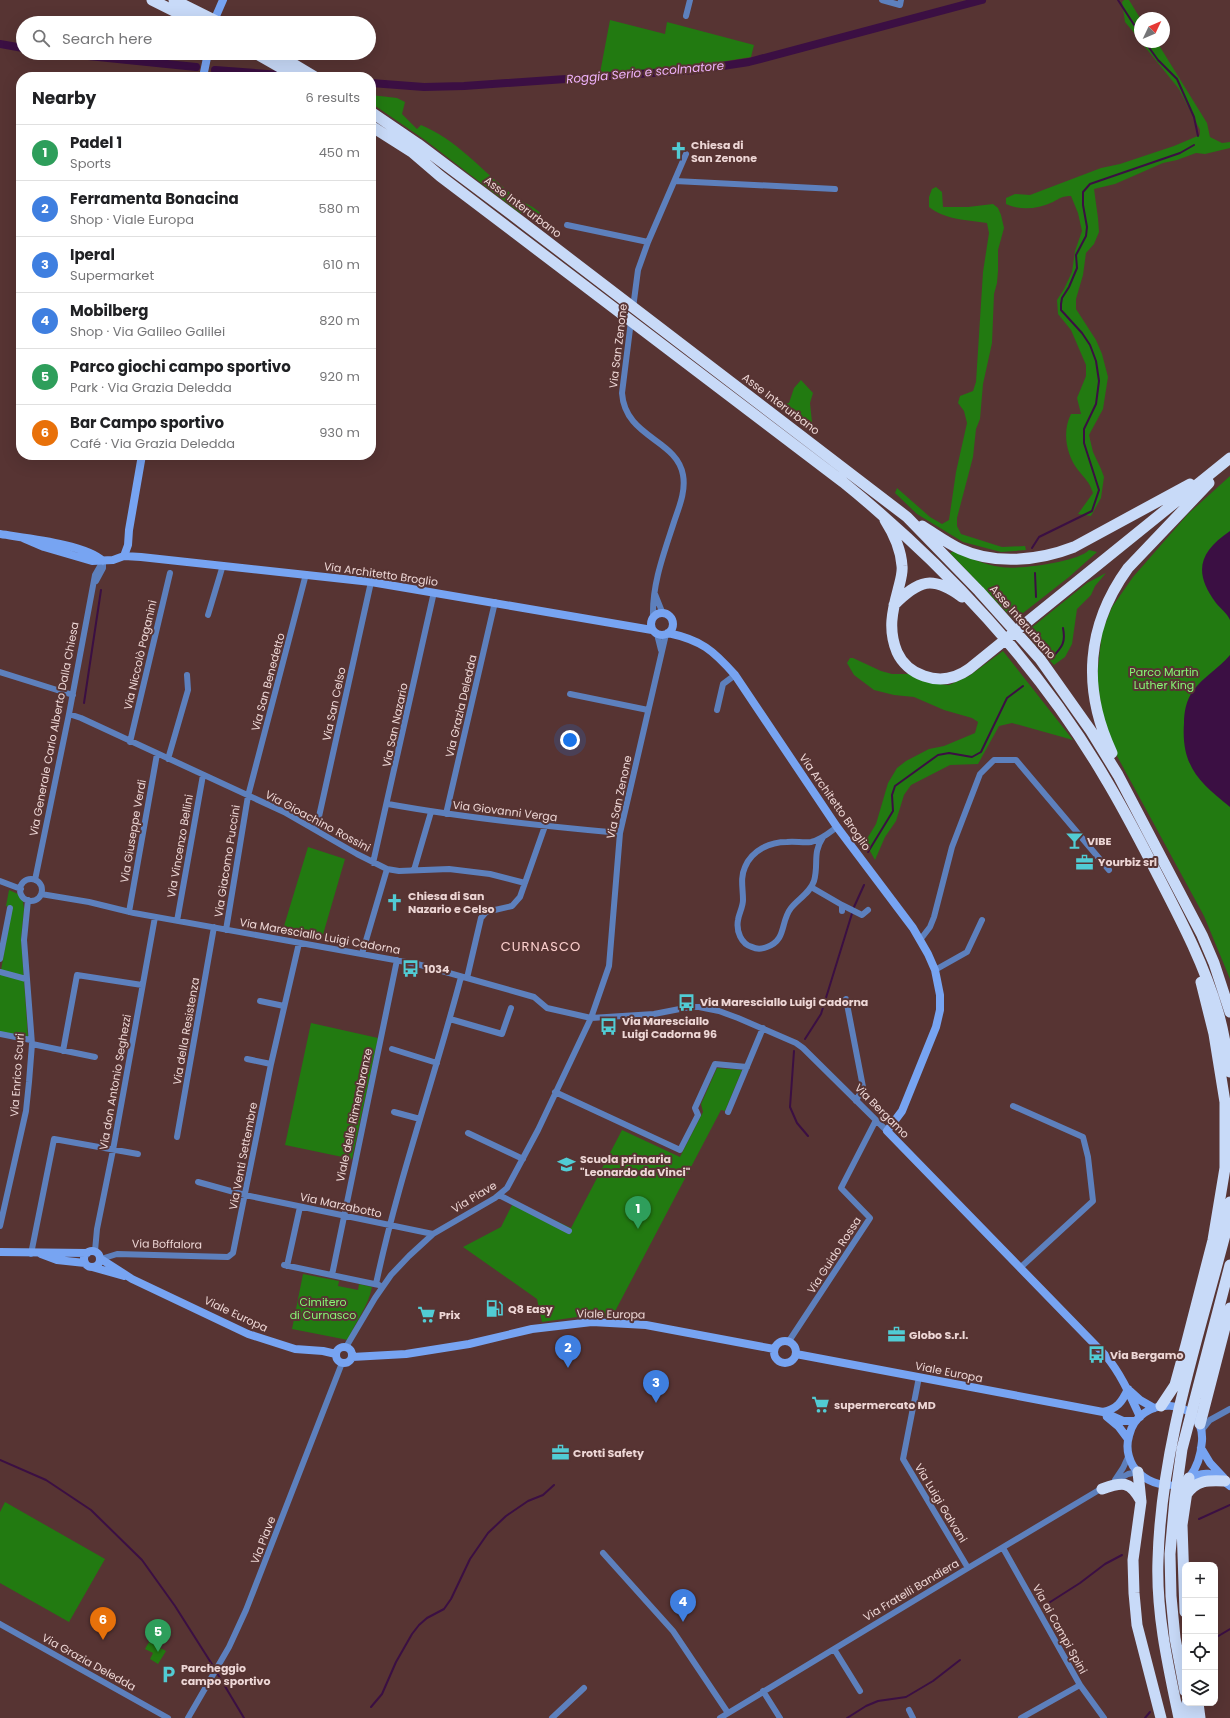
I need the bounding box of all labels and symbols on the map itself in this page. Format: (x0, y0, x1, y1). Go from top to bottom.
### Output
north arrow (1134, 12, 1170, 48)
water label: Roggia Serio e scolmatore (565, 57, 725, 87)
place label: Chiesa di San Zenone (691, 137, 757, 166)
church icon: Chiesa di San Zenone (668, 141, 688, 161)
street label: Asse Interurbano (481, 172, 565, 242)
street label: Via San Zenone (605, 303, 631, 389)
street label: Asse Interurbano (739, 369, 823, 439)
street label: Via Architetto Broglio (323, 558, 439, 590)
street label: Asse Interurbano (986, 581, 1060, 663)
street label: Via Niccolò Paganini (120, 598, 160, 711)
street label: Via Generale Carlo Alberto Dalla Chiesa (25, 620, 83, 838)
street label: Via San Benedetto (247, 631, 289, 733)
street label: Via Grazia Deledda (441, 653, 481, 759)
park label: Parco Martin Luther King (1129, 664, 1199, 693)
street label: Via San Celso (318, 666, 350, 742)
street label: Via San Nazario (378, 681, 412, 769)
your location (560, 730, 580, 750)
street label: Via Architetto Broglio (795, 750, 875, 854)
street label: Via San Zenone (602, 754, 636, 840)
street label: Via Giuseppe Verdi (116, 778, 150, 884)
street label: Via Gioachino Rossini (262, 786, 374, 856)
street label: Via Vincenzo Bellini (163, 793, 197, 899)
street label: Via Giovanni Verga (452, 797, 558, 825)
street label: Via Giacomo Puccini (210, 803, 244, 918)
bar icon: VIBE (1064, 831, 1084, 851)
place label: VIBE (1087, 833, 1112, 849)
office icon: Yourbiz srl (1075, 852, 1095, 872)
place label: Yourbiz srl (1098, 854, 1157, 870)
place label: Chiesa di San Nazario e Celso (408, 888, 495, 917)
church icon: Chiesa di San Nazario e Celso (385, 892, 405, 912)
street label: Via Maresciallo Luigi Cadorna (238, 914, 402, 958)
district label: CURNASCO (501, 937, 581, 956)
bus stop icon: 1034 (401, 959, 421, 979)
place label: 1034 (424, 961, 450, 977)
street label: Via della Resistenza (169, 976, 203, 1086)
bus stop icon: Via Maresciallo Luigi Cadorna (677, 992, 697, 1012)
place label: Via Maresciallo Luigi Cadorna (700, 994, 868, 1010)
street label: Via don Antonio Seghezzi (95, 1013, 135, 1151)
place label: Via Maresciallo Luigi Cadorna 96 (622, 1013, 717, 1042)
bus stop icon: Via Maresciallo Luigi Cadorna 96 (599, 1017, 619, 1037)
street label: Via Enrico Scuri (6, 1032, 28, 1117)
street label: Viale delle Rimembranze (332, 1047, 376, 1183)
street label: Via Bergamo (851, 1080, 913, 1142)
street label: Via Venti Settembre (225, 1101, 261, 1211)
place label: Scuola primaria "Leonardo da Vinci" (580, 1151, 691, 1180)
school or university icon: Scuola primaria "Leonardo da Vinci" (557, 1155, 577, 1175)
street label: Via Piave (448, 1177, 500, 1217)
street label: Via Marzabotto (298, 1188, 384, 1222)
pin: 1 (625, 1196, 651, 1229)
street label: Via Guido Rossa (803, 1213, 865, 1297)
street label: Via Boffalora (132, 1235, 202, 1253)
street label: Viale Europa (201, 1292, 271, 1336)
park label: Cimitero di Curnasco (290, 1294, 356, 1323)
fuel station icon: Q8 Easy (485, 1299, 505, 1319)
place label: Q8 Easy (508, 1301, 553, 1317)
supermarket icon: Prix (416, 1305, 436, 1325)
street label: Viale Europa (576, 1305, 646, 1323)
place label: Prix (439, 1307, 461, 1323)
office icon: Globo S.r.l. (886, 1325, 906, 1345)
place label: Globo S.r.l. (909, 1327, 968, 1343)
pin: 2 (555, 1335, 581, 1368)
bus stop icon: Via Bergamo (1087, 1345, 1107, 1365)
place label: Via Bergamo (1110, 1347, 1183, 1363)
street label: Viale Europa (914, 1358, 984, 1386)
pin: 3 (643, 1370, 669, 1403)
supermarket icon: supermercato MD (811, 1395, 831, 1415)
place label: supermercato MD (834, 1397, 936, 1413)
office icon: Crotti Safety (550, 1443, 570, 1463)
place label: Crotti Safety (573, 1445, 644, 1461)
street label: Via Luigi Galvani (911, 1460, 971, 1546)
street label: Via Piave (247, 1514, 279, 1566)
street label: Via Fratelli Bandiera (860, 1555, 962, 1625)
street label: Via ai Campi Spini (1029, 1581, 1091, 1677)
pin: 4 (670, 1589, 696, 1622)
pin: 6 (90, 1607, 116, 1640)
pin: 5 (145, 1619, 171, 1652)
street label: Via Grazia Deledda (39, 1630, 139, 1694)
place label: Parcheggio campo sportivo (181, 1660, 271, 1689)
parking icon: Parcheggio campo sportivo (158, 1664, 178, 1684)

